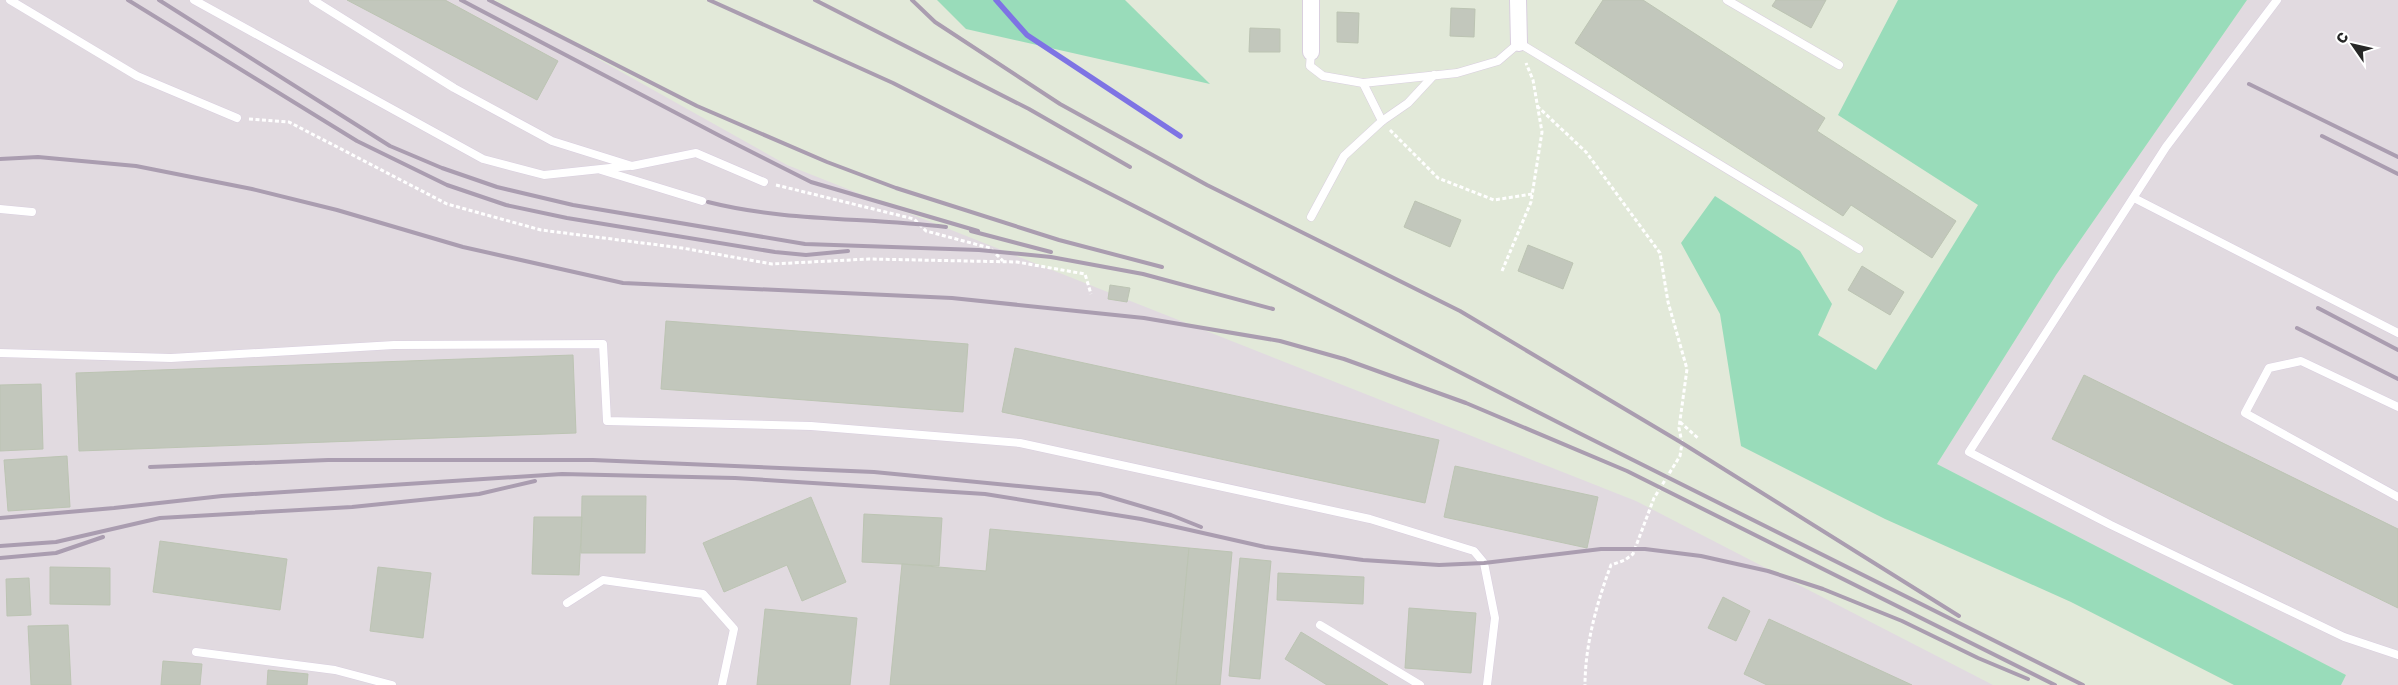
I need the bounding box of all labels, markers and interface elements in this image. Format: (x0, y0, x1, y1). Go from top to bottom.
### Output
north arrow (2328, 20, 2378, 70)
text: С (2332, 29, 2352, 46)

